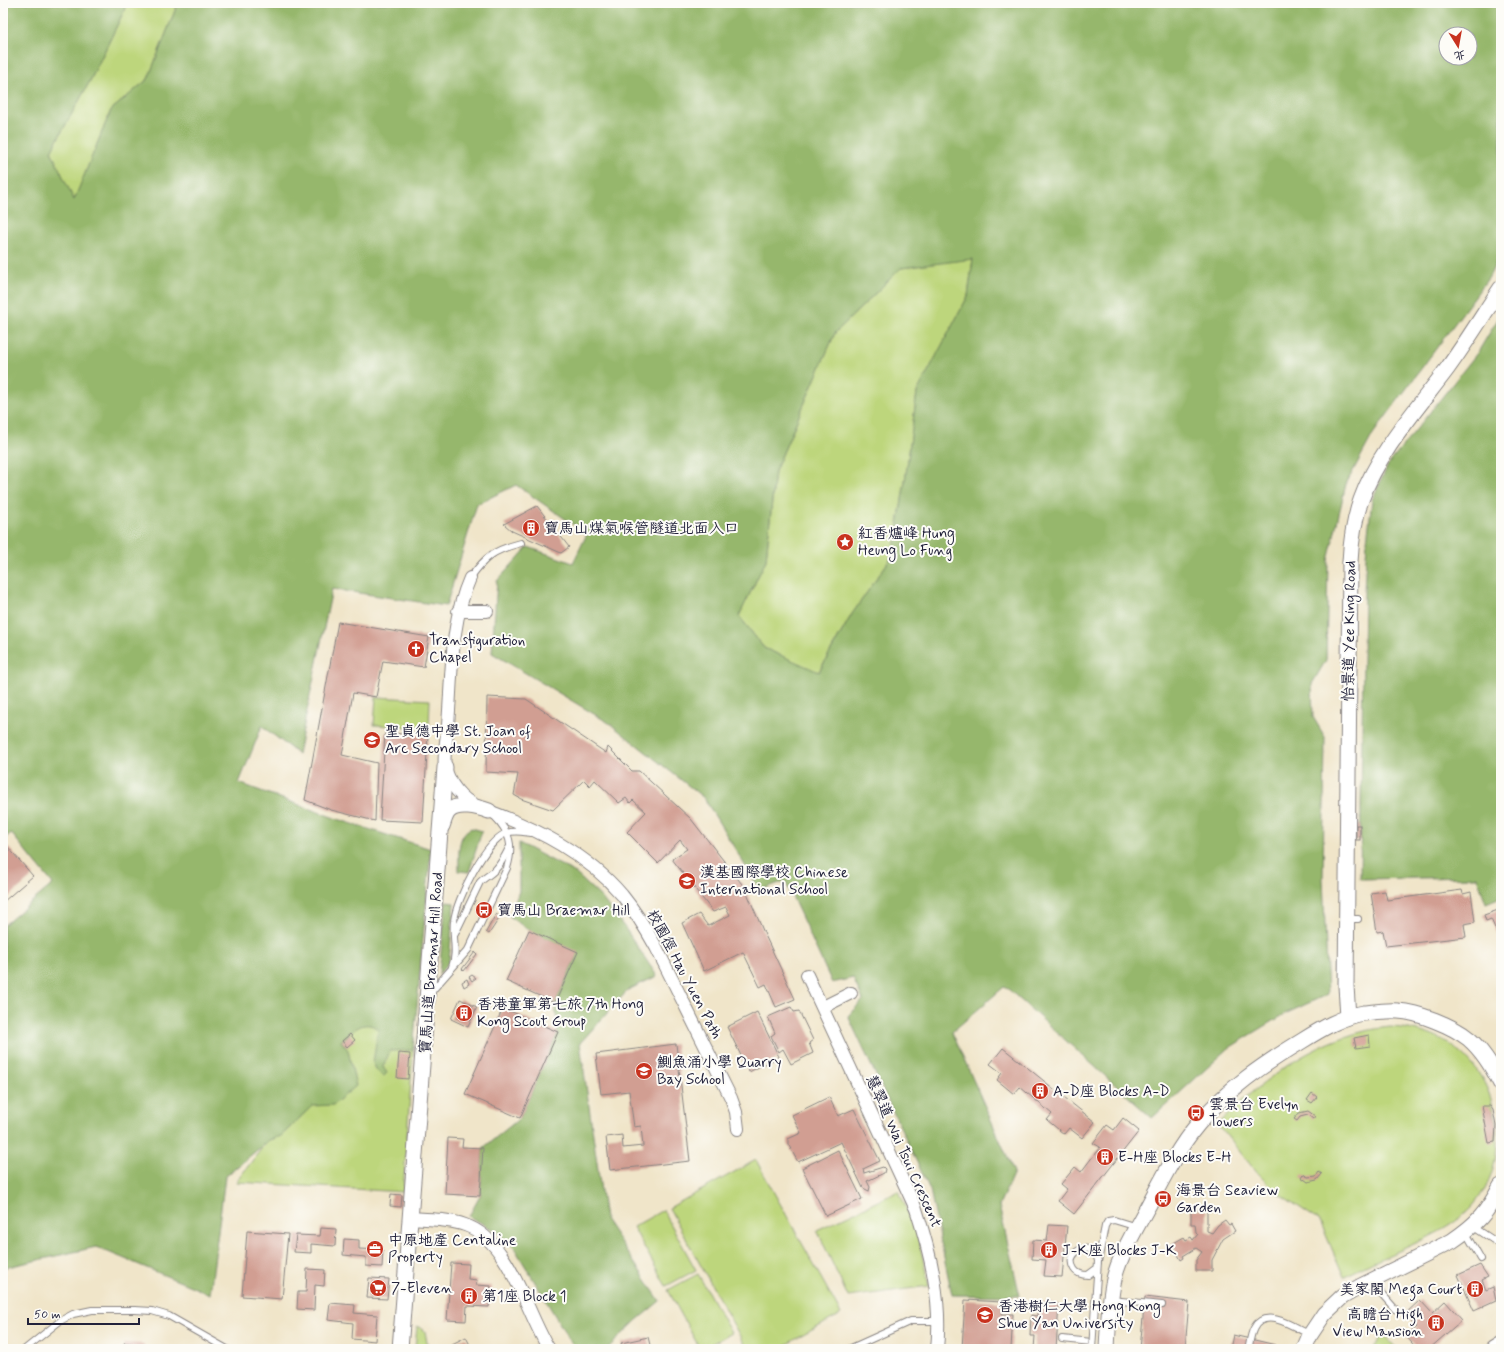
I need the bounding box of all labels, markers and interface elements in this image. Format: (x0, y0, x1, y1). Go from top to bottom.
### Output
north arrow (1438, 26, 1478, 66)
text: 北 (1453, 47, 1466, 63)
building icon: 寶馬山煤氣喉管隧道北面入口 (521, 518, 541, 538)
place label: 寶馬山煤氣喉管隧道北面入口 (544, 519, 739, 539)
place label: 紅香爐峰 Hung Heung Lo Fung (858, 524, 955, 562)
place icon: 紅香爐峰 Hung Heung Lo Fung (835, 532, 855, 552)
street label: 怡景道 Yee King Road (1339, 560, 1362, 702)
place label: Transfiguration Chapel (429, 631, 525, 668)
church icon: Transfiguration Chapel (406, 639, 426, 659)
place label: 聖貞德中學 St. Joan of Arc Secondary School (385, 722, 531, 759)
school or university icon: 聖貞德中學 St. Joan of Arc Secondary School (362, 730, 382, 750)
place label: 漢基國際學校 Chinese International School (700, 863, 848, 900)
street label: 寶馬山道 Braemar Hill Road (416, 871, 448, 1055)
school or university icon: 漢基國際學校 Chinese International School (677, 871, 697, 891)
bus stop icon: 寶馬山 Braemar Hill (474, 900, 494, 920)
place label: 寶馬山 Braemar Hill (497, 901, 630, 921)
street label: 校園徑 Hau Yuen Path (642, 906, 727, 1042)
place label: 香港童軍第七旅 7th Hong Kong Scout Group (477, 995, 644, 1033)
building icon: 香港童軍第七旅 7th Hong Kong Scout Group (454, 1003, 474, 1023)
place label: 鰂魚涌小學 Quarry Bay School (657, 1053, 782, 1090)
school or university icon: 鰂魚涌小學 Quarry Bay School (634, 1061, 654, 1081)
street label: 慧翠道 Wai Tsui Crescent (860, 1072, 946, 1231)
building icon: A-D座 Blocks A-D (1030, 1081, 1050, 1101)
place label: A-D座 Blocks A-D (1053, 1082, 1170, 1102)
place label: 雲景台 Evelyn Towers (1209, 1095, 1299, 1132)
bus stop icon: 雲景台 Evelyn Towers (1186, 1103, 1206, 1123)
building icon: E-H座 Blocks E-H (1095, 1147, 1115, 1167)
place label: E-H座 Blocks E-H (1118, 1148, 1232, 1168)
place label: 海景台 Seaview Garden (1176, 1181, 1278, 1218)
bus stop icon: 海景台 Seaview Garden (1153, 1189, 1173, 1209)
place label: 中原地產 Centaline Property (388, 1231, 516, 1268)
office icon: 中原地產 Centaline Property (365, 1239, 385, 1259)
building icon: J-K座 Blocks J-K (1039, 1240, 1059, 1260)
place label: J-K座 Blocks J-K (1062, 1241, 1177, 1261)
supermarket icon: 7-Eleven (368, 1278, 388, 1298)
place label: 7-Eleven (391, 1279, 453, 1299)
building icon: 美家閣 Mega Court (1465, 1279, 1485, 1299)
place label: 美家閣 Mega Court (1340, 1280, 1462, 1301)
building icon: 第1座 Block 1 (459, 1286, 479, 1306)
place label: 第1座 Block 1 (482, 1287, 567, 1307)
place label: 香港樹仁大學 Hong Kong Shue Yan University (998, 1297, 1161, 1334)
scale bar (28, 1300, 139, 1326)
school or university icon: 香港樹仁大學 Hong Kong Shue Yan University (975, 1305, 995, 1325)
place label: 高瞻台 High View Mansion (1333, 1305, 1423, 1342)
text: 50 m (34, 1307, 61, 1323)
building icon: 高瞻台 High View Mansion (1426, 1313, 1446, 1333)

